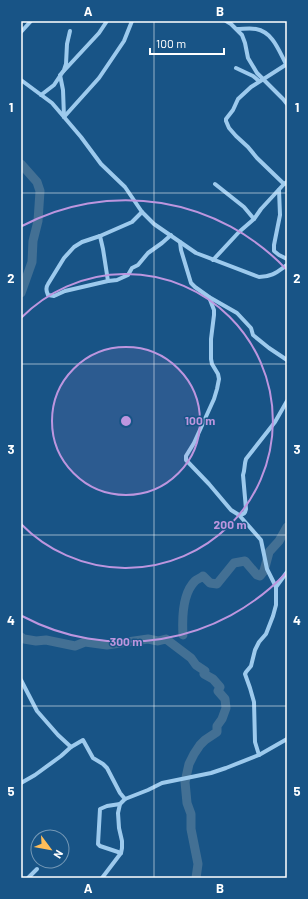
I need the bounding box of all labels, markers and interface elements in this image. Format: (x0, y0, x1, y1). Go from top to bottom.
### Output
text: A (84, 3, 93, 19)
text: B (216, 3, 224, 19)
scale bar (150, 30, 224, 56)
text: 100 m (156, 36, 186, 50)
text: 1 (9, 99, 13, 115)
text: 1 (295, 99, 299, 115)
text: 2 (7, 270, 15, 286)
text: 2 (293, 270, 301, 286)
text: 100 m (185, 413, 215, 427)
centre of rings (119, 414, 133, 428)
text: 3 (7, 441, 15, 457)
text: 3 (293, 441, 301, 457)
text: 200 m (214, 517, 246, 531)
text: 4 (7, 612, 15, 628)
text: 4 (293, 612, 301, 628)
text: 300 m (110, 634, 142, 648)
text: 5 (7, 783, 15, 799)
text: 5 (293, 783, 301, 799)
north arrow (30, 829, 70, 869)
text: N (51, 848, 66, 861)
text: A (84, 880, 93, 896)
text: B (216, 880, 224, 896)

